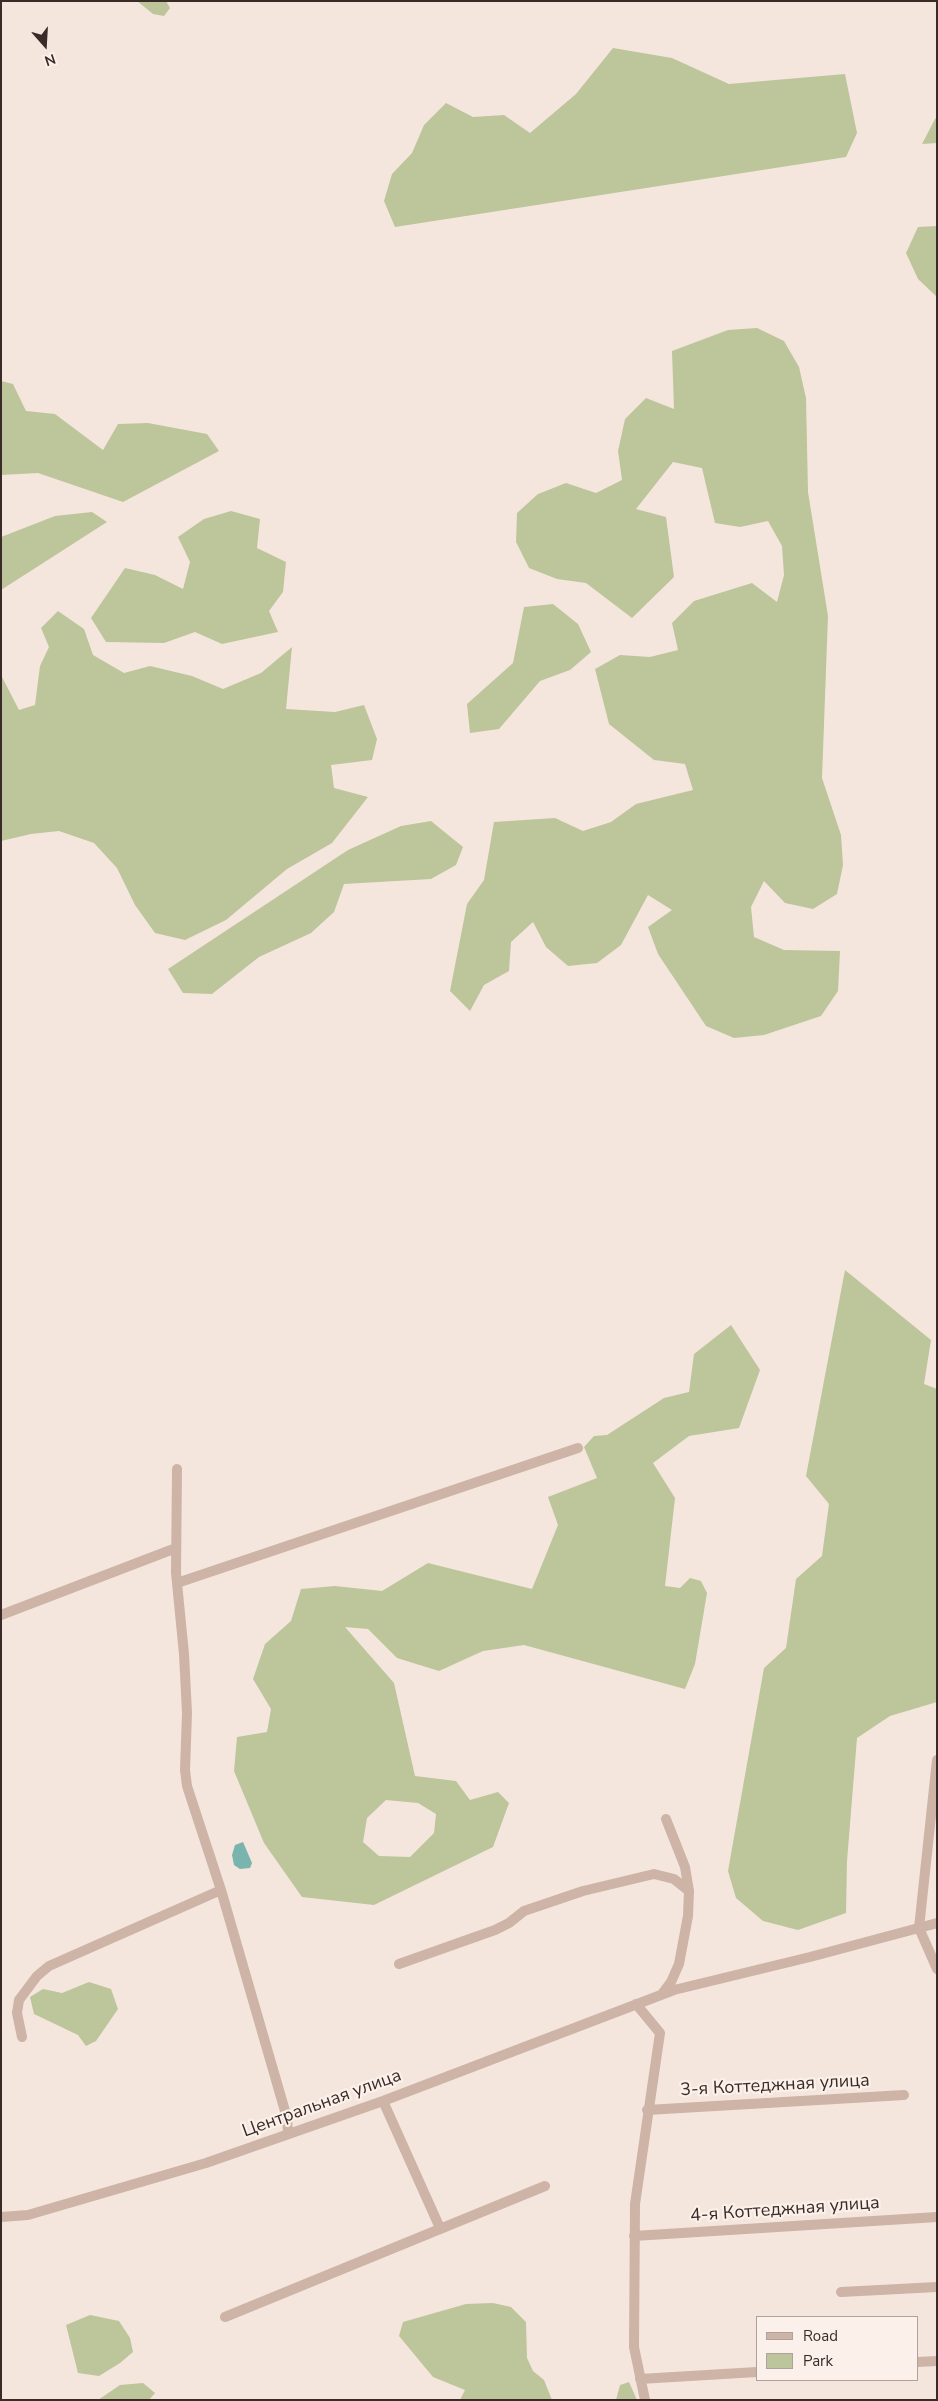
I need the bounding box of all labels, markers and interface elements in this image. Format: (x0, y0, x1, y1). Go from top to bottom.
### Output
north arrow (20, 20, 70, 70)
text: N (42, 49, 58, 70)
street label: Центральная улица (240, 2065, 404, 2143)
street label: 3-я Коттеджная улица (680, 2070, 870, 2102)
street label: 4-я Коттеджная улица (690, 2193, 880, 2227)
legend (756, 2316, 918, 2381)
text: Road (803, 2326, 838, 2346)
text: Park (803, 2351, 833, 2371)

